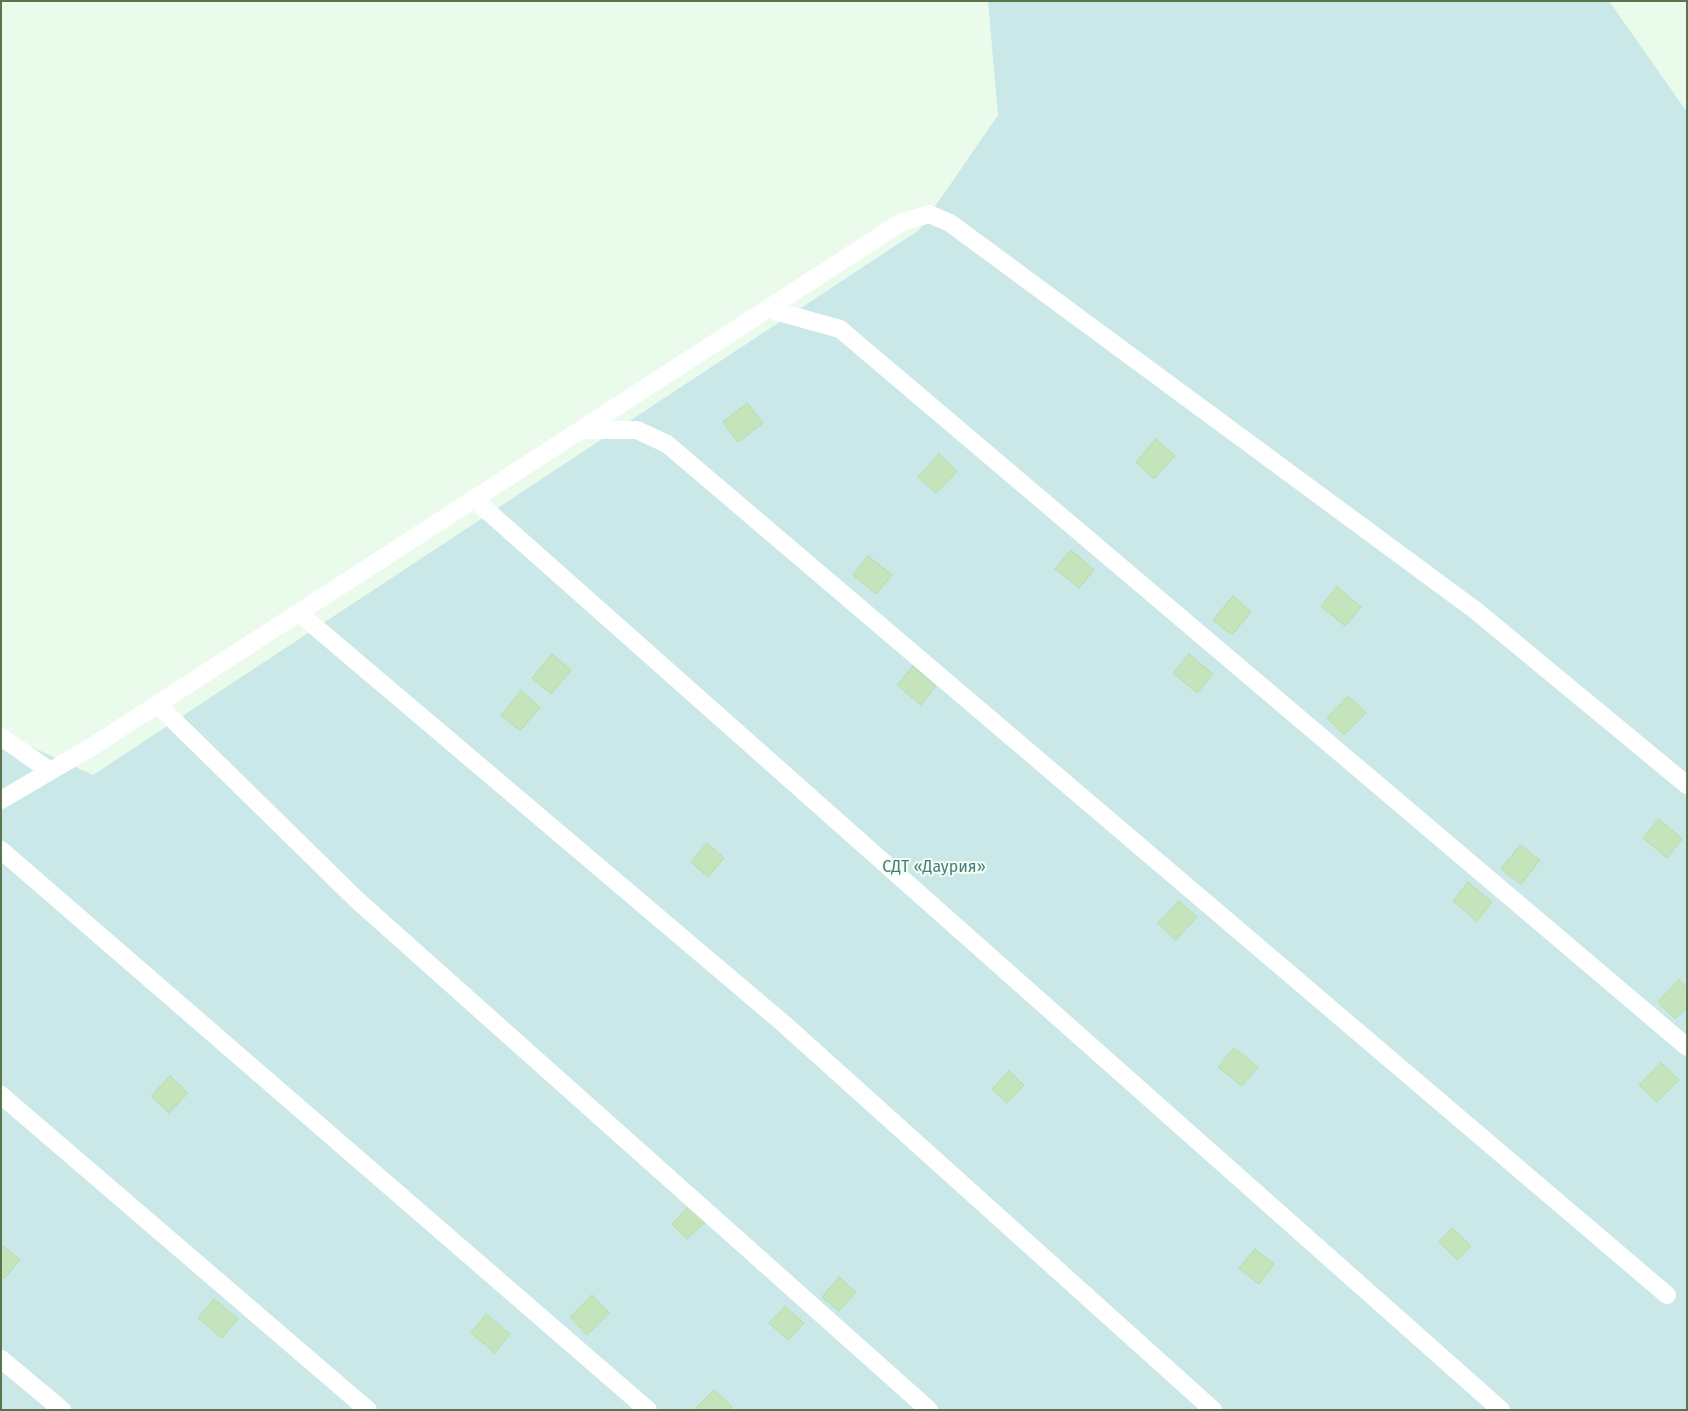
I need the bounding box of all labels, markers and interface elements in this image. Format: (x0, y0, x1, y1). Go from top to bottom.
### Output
park label: СДТ «Даурия» (882, 858, 986, 878)

